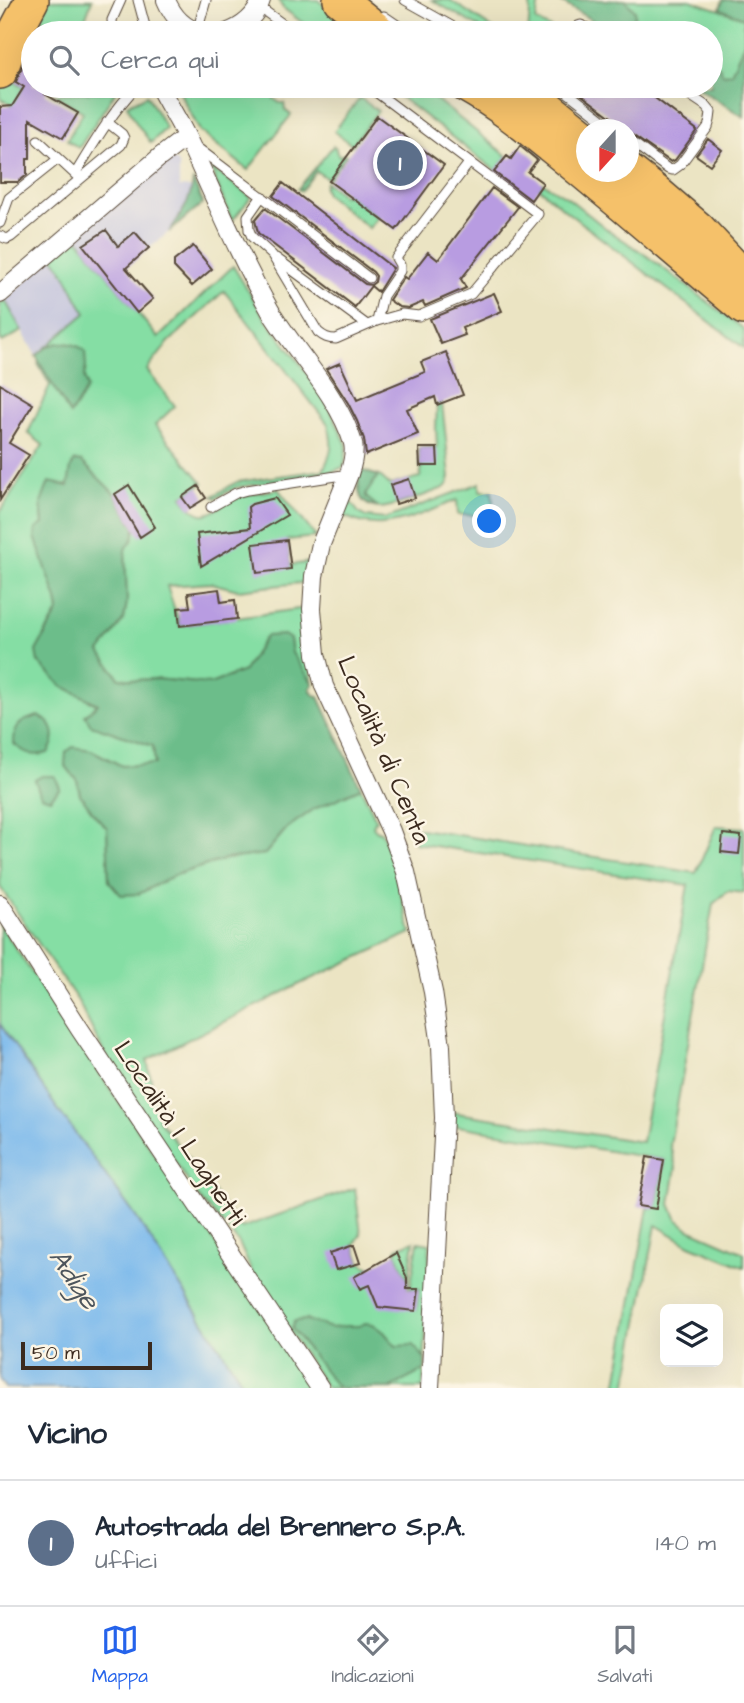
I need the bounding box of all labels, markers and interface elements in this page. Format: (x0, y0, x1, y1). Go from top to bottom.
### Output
search box (21, 21, 723, 98)
icon: search (45, 41, 83, 79)
text: Cerca qui (101, 42, 218, 78)
north arrow (576, 119, 639, 182)
pin: 1 (377, 137, 423, 189)
your location (472, 504, 506, 538)
street label: Località di Centa (328, 650, 440, 850)
street label: Località I Laghetti (103, 1034, 255, 1234)
water label: Adige (39, 1241, 110, 1319)
map controls (660, 1304, 723, 1367)
button: layers (660, 1304, 723, 1367)
scale bar (21, 1339, 152, 1371)
text: 50 m (32, 1340, 80, 1367)
text: Vicino (28, 1413, 107, 1455)
text: Autostrada del Brennero S.p.A. (95, 1509, 465, 1545)
text: 1 (50, 1527, 52, 1559)
text: 140 m (656, 1527, 716, 1559)
text: Uffici (95, 1545, 157, 1577)
tab: Mappa (92, 1621, 148, 1690)
tab: Indicazioni (332, 1621, 414, 1690)
tab: Salvati (597, 1621, 652, 1690)

